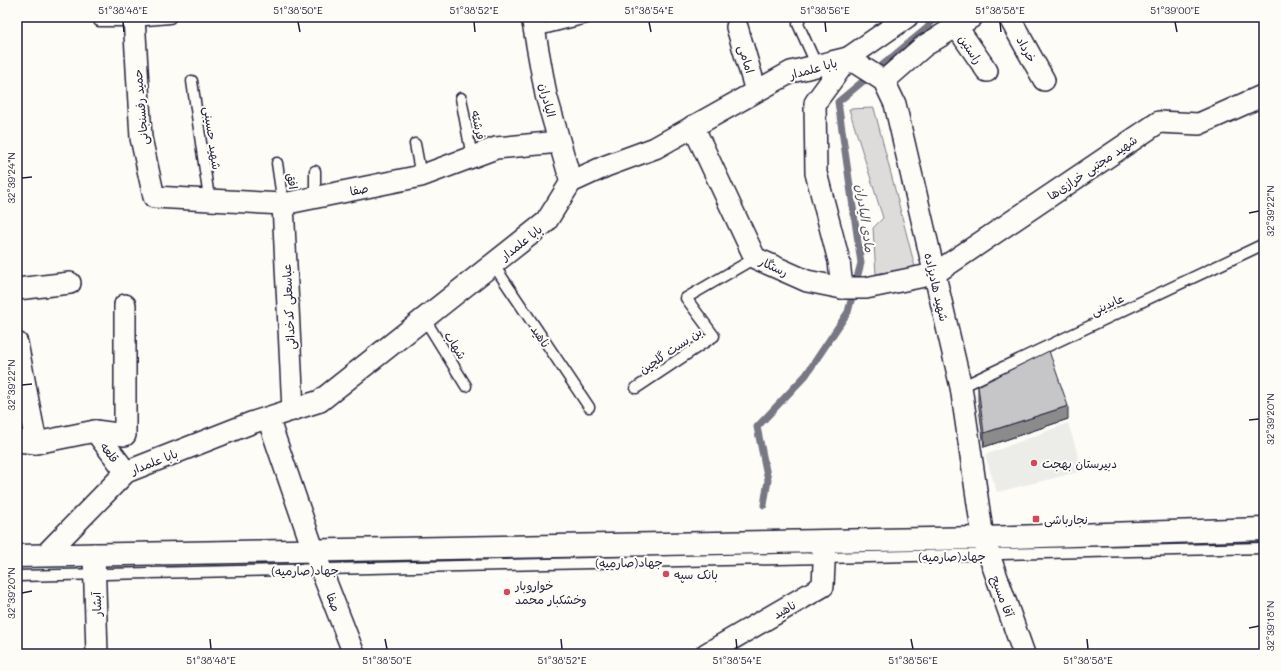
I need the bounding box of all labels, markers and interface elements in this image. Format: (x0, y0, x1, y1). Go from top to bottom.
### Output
text: 51°38'48"E (98, 3, 148, 17)
text: 51°38'50"E (273, 3, 323, 17)
text: 51°38'52"E (450, 3, 499, 17)
text: 51°38'54"E (624, 3, 674, 17)
text: 51°38'56"E (800, 3, 850, 17)
text: 51°38'58"E (975, 3, 1025, 17)
text: 51°39'00"E (1150, 3, 1200, 17)
street label: راستین (955, 31, 987, 67)
street label: خرداد (1013, 33, 1041, 65)
street label: امامی (734, 43, 759, 75)
street label: بابا علمدار (786, 54, 839, 83)
street label: حمید رفسنجانی (129, 68, 152, 146)
street label: الیادران (536, 81, 560, 119)
street label: شهید حسینی (200, 105, 225, 171)
street label: فرشته (468, 109, 490, 141)
street label: شهید مجتبی خرازی‌ها (1044, 131, 1140, 204)
text: 32°39'24"N (4, 152, 18, 204)
street label: افق (284, 172, 302, 190)
street label: صفا (348, 179, 370, 199)
water label: مادی الیادران (853, 183, 879, 254)
text: 32°39'22"N (1263, 185, 1277, 237)
street label: بابا علمدار (496, 221, 546, 265)
street label: شهید هادیزاده (921, 251, 953, 323)
street label: رستگار (756, 252, 791, 280)
street label: عباسعلی کدخدائی (278, 264, 299, 350)
street label: عابدینی (1088, 289, 1127, 320)
street label: ناهید (528, 322, 554, 350)
street label: بن بست گلچین (636, 323, 705, 378)
street label: شهاب (440, 328, 471, 362)
text: 32°39'22"N (4, 359, 18, 411)
text: 32°39'20"N (1263, 393, 1277, 445)
street label: قلعه (97, 439, 123, 465)
street label: بابا علمدار (127, 445, 180, 479)
place label: دبیرستان بهجت (1042, 455, 1117, 472)
marker: دبیرستان بهجت (1029, 458, 1039, 468)
place label: نجارباشی (1044, 511, 1088, 528)
marker: نجارباشی (1031, 514, 1041, 524)
street label: جهاد(صارمیه) (918, 547, 986, 566)
street label: جهاد(صارمیه) (595, 553, 663, 572)
street label: جهاد(صارمیه) (271, 561, 339, 580)
place label: بانک سپه (674, 566, 718, 583)
text: 32°39'20"N (4, 567, 18, 619)
marker: بانک سپه (661, 569, 671, 579)
street label: آقا مسیح (986, 573, 1018, 621)
place label: خواروبار وخشکبار محمد (514, 577, 586, 608)
marker: خواروبار وخشکبار محمد (502, 587, 512, 597)
street label: صفا (323, 590, 345, 614)
street label: آبشار (88, 591, 105, 617)
street label: ناهید (770, 596, 798, 622)
text: 32°39'18"N (1263, 601, 1277, 651)
text: 51°38'48"E (186, 653, 236, 667)
text: 51°38'50"E (362, 653, 412, 667)
text: 51°38'52"E (538, 653, 587, 667)
text: 51°38'54"E (712, 653, 762, 667)
text: 51°38'56"E (888, 653, 938, 667)
text: 51°38'58"E (1063, 653, 1113, 667)

